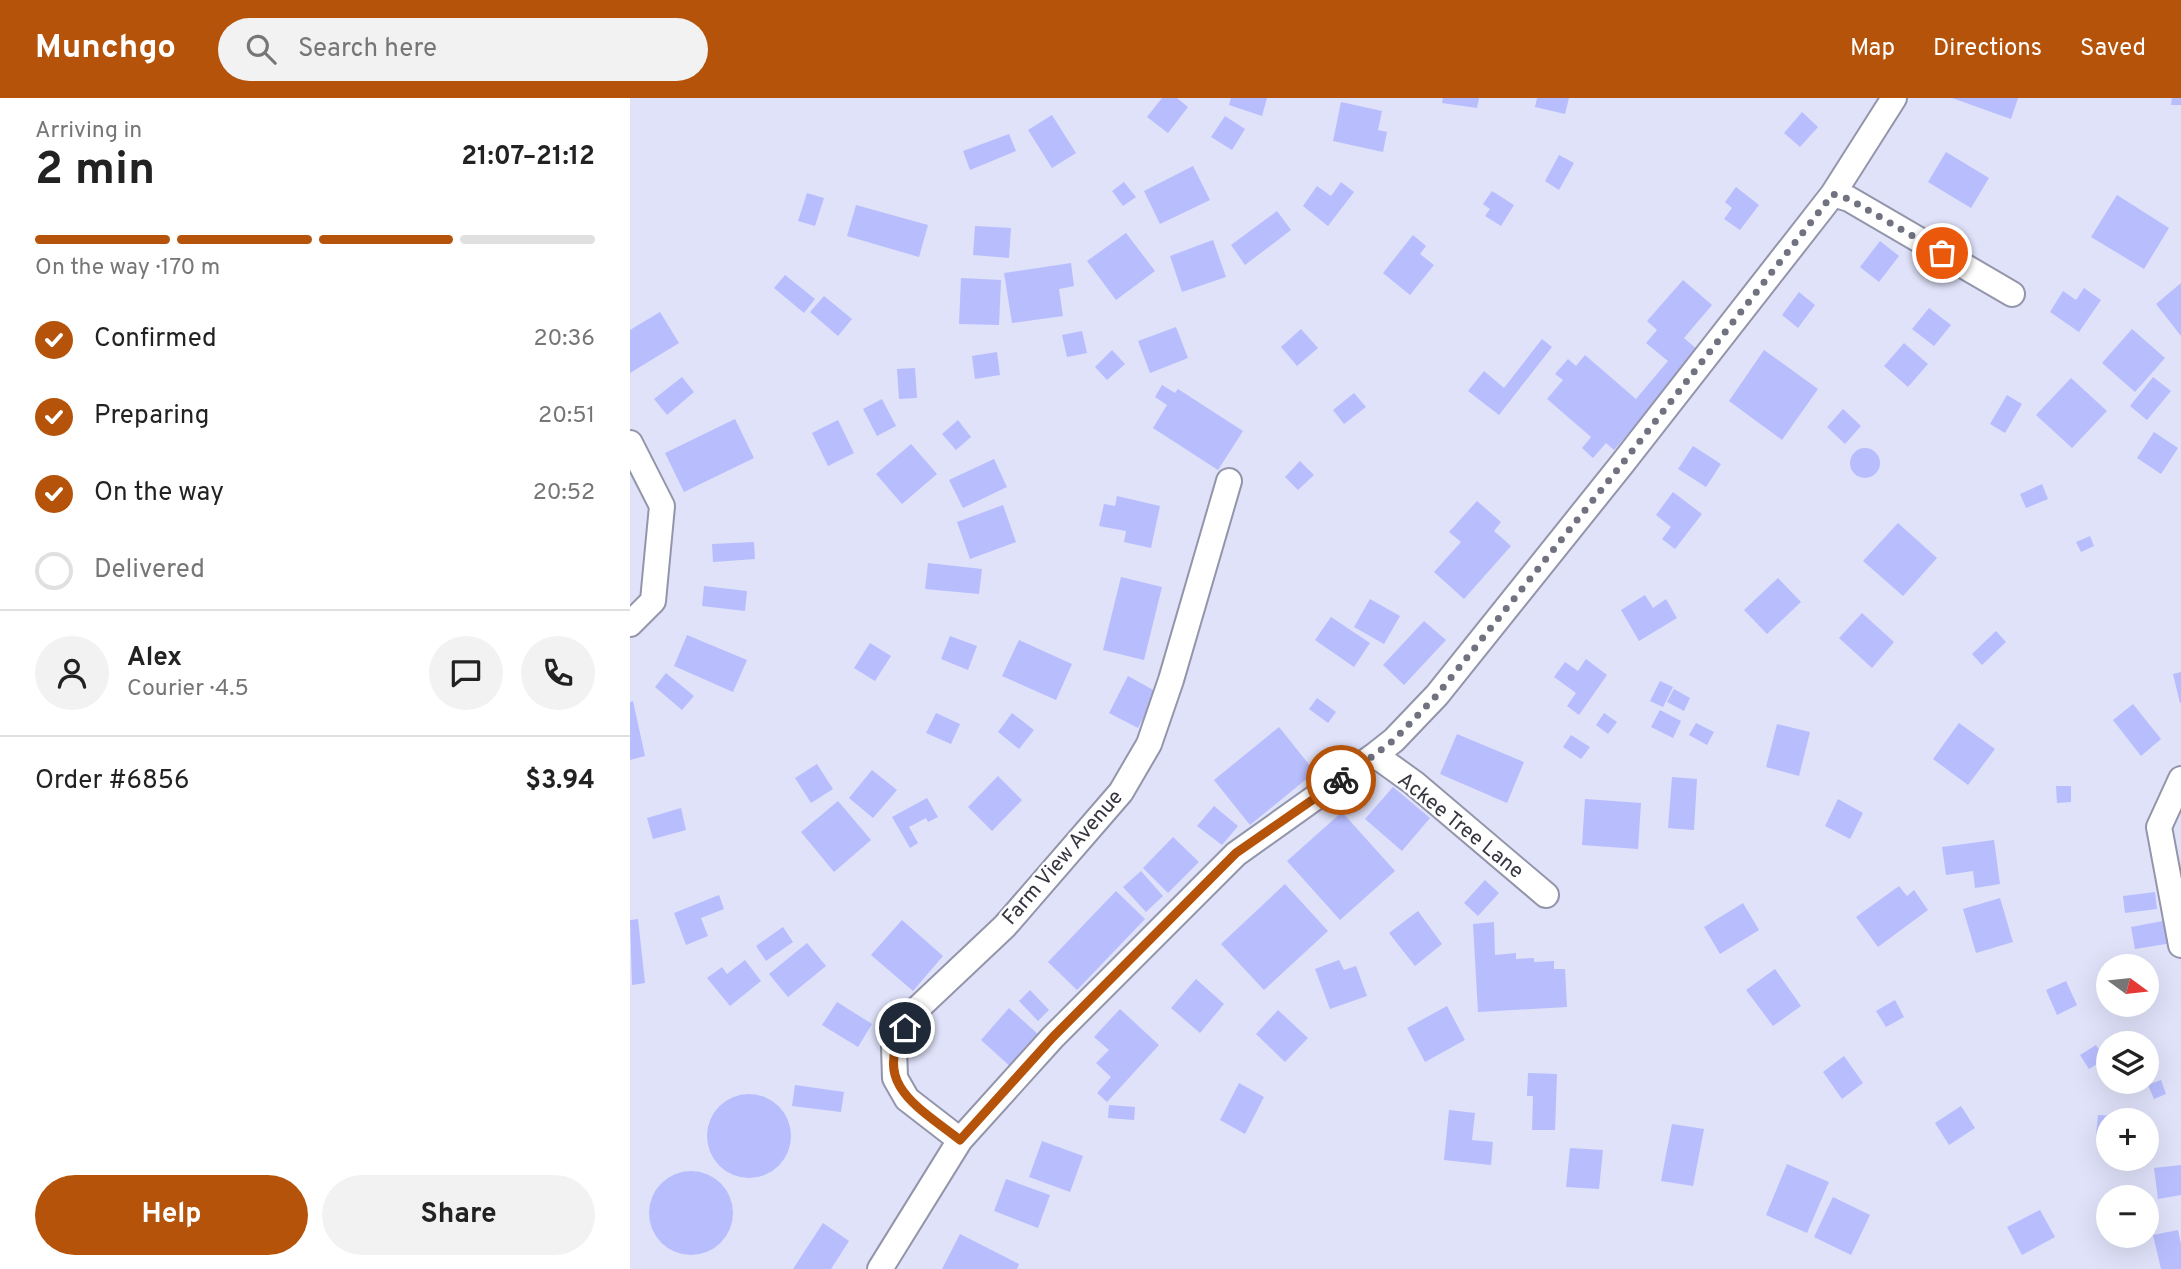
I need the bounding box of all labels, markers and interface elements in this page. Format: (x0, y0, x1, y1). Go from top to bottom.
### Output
search box (218, 18, 708, 81)
text: Munchgo (35, 28, 176, 70)
icon: search (242, 30, 280, 68)
text: Search here (298, 33, 437, 66)
text: Map (1850, 34, 1895, 64)
text: Directions (1933, 34, 2042, 64)
text: Saved (2080, 34, 2146, 64)
text: Arriving in (35, 117, 142, 146)
text: 21:07–21:12 (461, 141, 595, 174)
text: 2 min (35, 142, 155, 201)
pin (1912, 223, 1972, 283)
icon: bag (1923, 234, 1961, 272)
text: On the way · 170 m (35, 254, 220, 283)
icon: check (35, 321, 73, 359)
text: Confirmed (94, 323, 217, 356)
text: 20:36 (533, 325, 595, 354)
icon: check (35, 398, 73, 436)
text: Preparing (94, 400, 209, 433)
text: 20:51 (538, 402, 595, 431)
icon: check (35, 475, 73, 513)
text: On the way (94, 477, 224, 510)
text: 20:52 (533, 479, 595, 508)
text: Delivered (94, 554, 205, 587)
button: person (35, 636, 109, 710)
button: chat (429, 636, 503, 710)
button: phone (521, 636, 595, 710)
text: Alex (127, 642, 182, 675)
text: Courier · 4.5 (127, 675, 249, 704)
courier (1306, 745, 1376, 815)
icon: bike (1322, 761, 1360, 799)
text: Order #6856 (35, 765, 189, 798)
text: $3.94 (525, 765, 595, 798)
street label: Ackee Tree Lane (1391, 767, 1529, 885)
street label: Farm View Avenue (997, 785, 1129, 931)
north arrow (2096, 954, 2160, 1017)
map controls (2096, 954, 2159, 1248)
pin (875, 998, 935, 1058)
icon: home (886, 1009, 924, 1047)
button: layers (2096, 1031, 2159, 1094)
button: + (2096, 1108, 2159, 1171)
button: Help (35, 1175, 308, 1255)
button: Share (322, 1175, 595, 1255)
button: − (2096, 1185, 2159, 1248)

